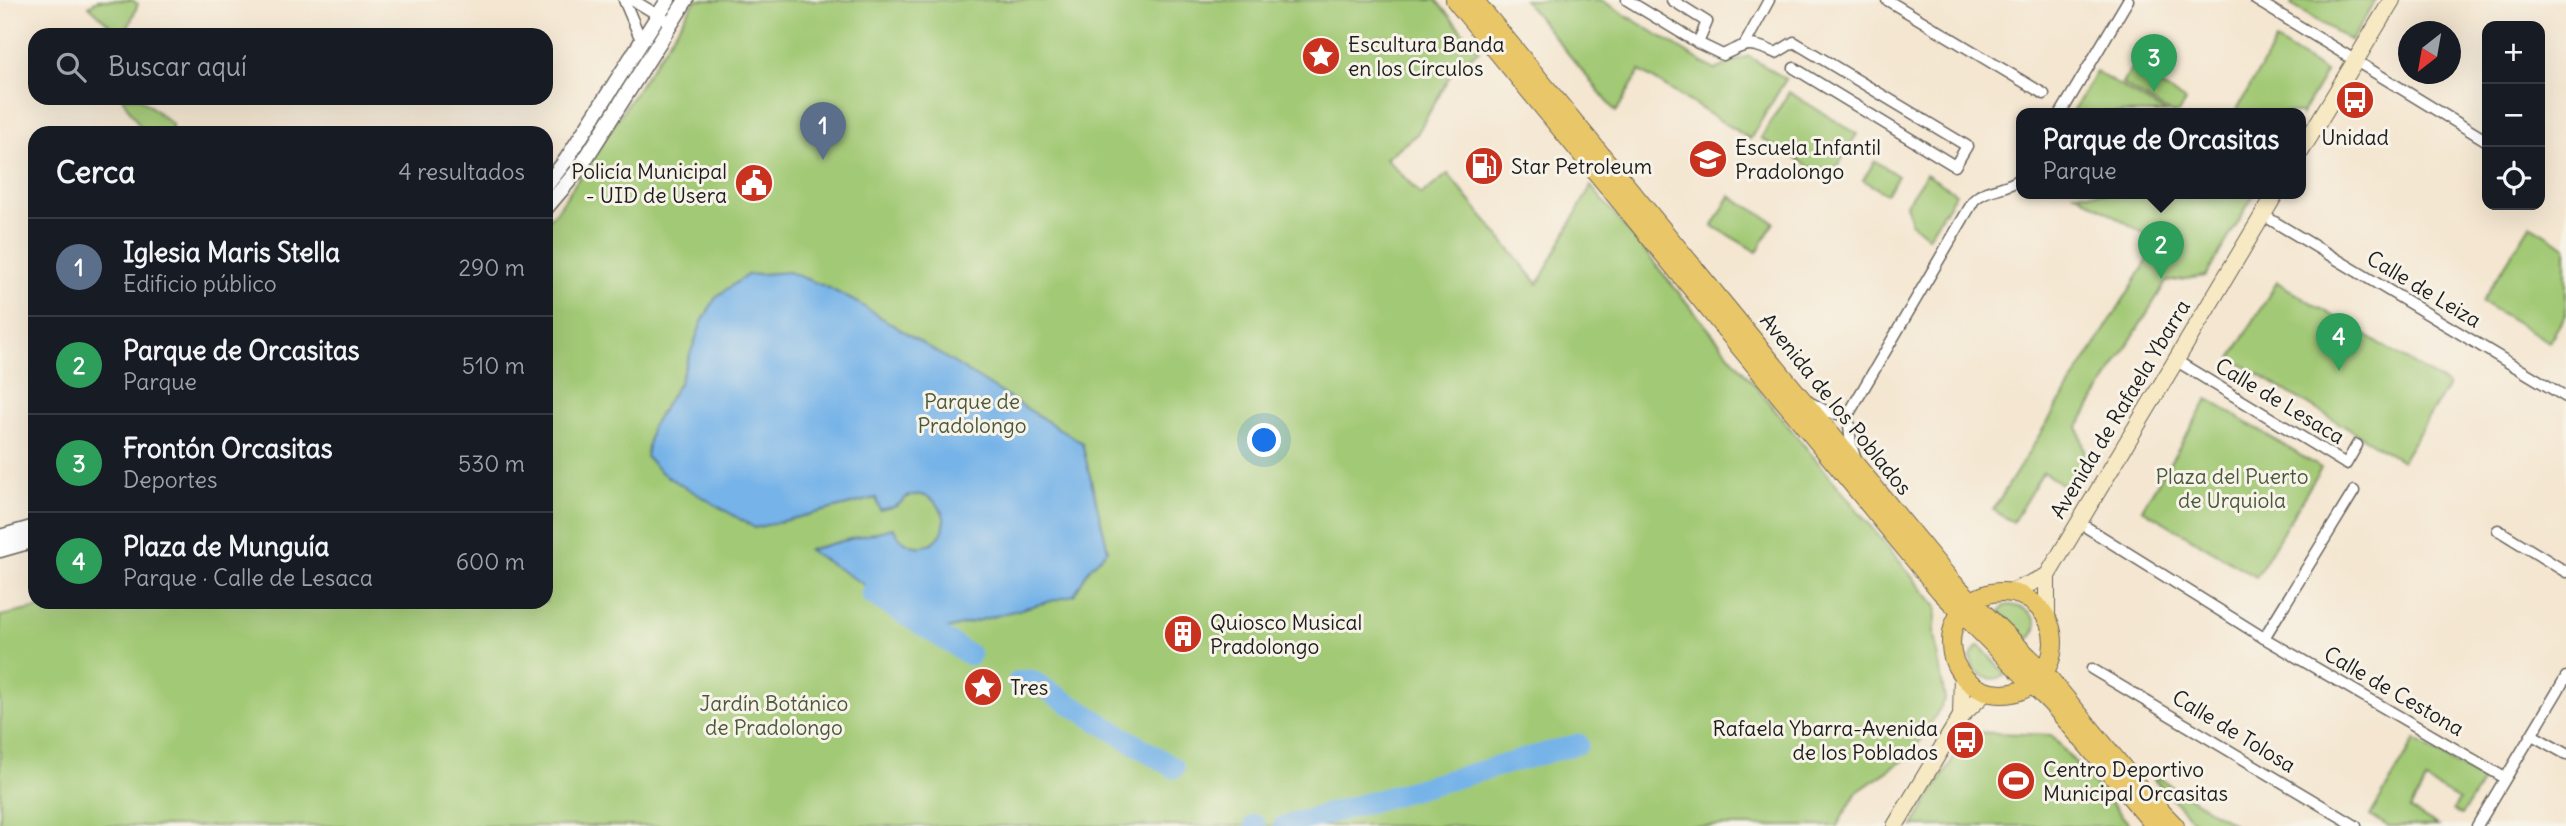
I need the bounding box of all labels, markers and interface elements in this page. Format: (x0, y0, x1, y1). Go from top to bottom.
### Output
north arrow (2398, 21, 2461, 84)
map controls (2482, 21, 2545, 210)
button: + (2482, 21, 2545, 84)
search box (28, 28, 553, 105)
place label: Escultura Banda en los Círculos (1348, 31, 1504, 82)
pin: 3 (2131, 34, 2177, 92)
place icon: Escultura Banda en los Círculos (1300, 35, 1342, 77)
icon: search (52, 48, 90, 86)
text: Buscar aquí (108, 50, 247, 83)
bus stop icon: Unidad (2334, 79, 2376, 121)
button: − (2482, 84, 2545, 147)
pin: 1 (800, 102, 846, 160)
popup (2016, 108, 2306, 199)
text: Parque de Orcasitas (2043, 123, 2279, 156)
place label: Unidad (2321, 124, 2389, 151)
place label: Escuela Infantil Pradolongo (1735, 134, 1881, 185)
school or university icon: Escuela Infantil Pradolongo (1687, 138, 1729, 180)
fuel station icon: Star Petroleum (1463, 145, 1505, 187)
button: locate (2482, 147, 2545, 210)
text: Cerca (56, 153, 135, 191)
place label: Star Petroleum (1511, 153, 1652, 180)
text: Parque (2043, 156, 2117, 185)
text: 4 resultados (398, 157, 525, 186)
place label: Policía Municipal - UID de Usera (571, 158, 727, 209)
public building icon: Policía Municipal - UID de Usera (733, 162, 775, 204)
pin: 2 (2138, 221, 2184, 279)
text: Iglesia Maris Stella (123, 236, 340, 269)
street label: Calle de Leiza (2362, 244, 2486, 334)
text: 1 (74, 253, 84, 282)
text: 290 m (458, 253, 525, 282)
text: Edificio público (123, 269, 277, 298)
street label: Avenida de Rafaela Ybarra (2044, 295, 2196, 523)
street label: Avenida de los Poblados (1754, 307, 1918, 501)
pin: 4 (2316, 313, 2362, 371)
text: Parque de Orcasitas (123, 334, 360, 367)
text: 2 (73, 351, 85, 380)
text: 510 m (462, 351, 525, 380)
street label: Calle de Lesaca (2210, 352, 2350, 450)
text: Parque (123, 367, 197, 396)
park label: Parque de Pradolongo (917, 388, 1027, 439)
your location (1247, 423, 1281, 457)
text: Frontón Orcasitas (123, 432, 333, 465)
text: 3 (72, 449, 86, 478)
text: 530 m (458, 449, 525, 478)
park label: Plaza del Puerto de Urquiola (2155, 463, 2309, 514)
text: Deportes (123, 465, 217, 494)
text: Plaza de Munguía (123, 530, 329, 563)
text: 4 (72, 547, 86, 576)
text: 600 m (456, 547, 525, 576)
text: Parque · Calle de Lesaca (123, 563, 373, 592)
place label: Quiosco Musical Pradolongo (1210, 609, 1362, 660)
building icon: Quiosco Musical Pradolongo (1162, 613, 1204, 655)
street label: Calle de Cestona (2319, 640, 2469, 742)
place icon: Tres (962, 666, 1004, 708)
place label: Tres (1010, 674, 1048, 701)
street label: Calle de Tolosa (2167, 684, 2301, 778)
park label: Jardín Botánico de Pradolongo (700, 690, 848, 741)
place label: Rafaela Ybarra-Avenida de los Poblados (1712, 715, 1938, 766)
bus stop icon: Rafaela Ybarra-Avenida de los Poblados (1944, 719, 1986, 761)
place label: Centro Deportivo Municipal Orcasitas (2043, 756, 2228, 807)
sports icon: Centro Deportivo Municipal Orcasitas (1995, 760, 2037, 802)

